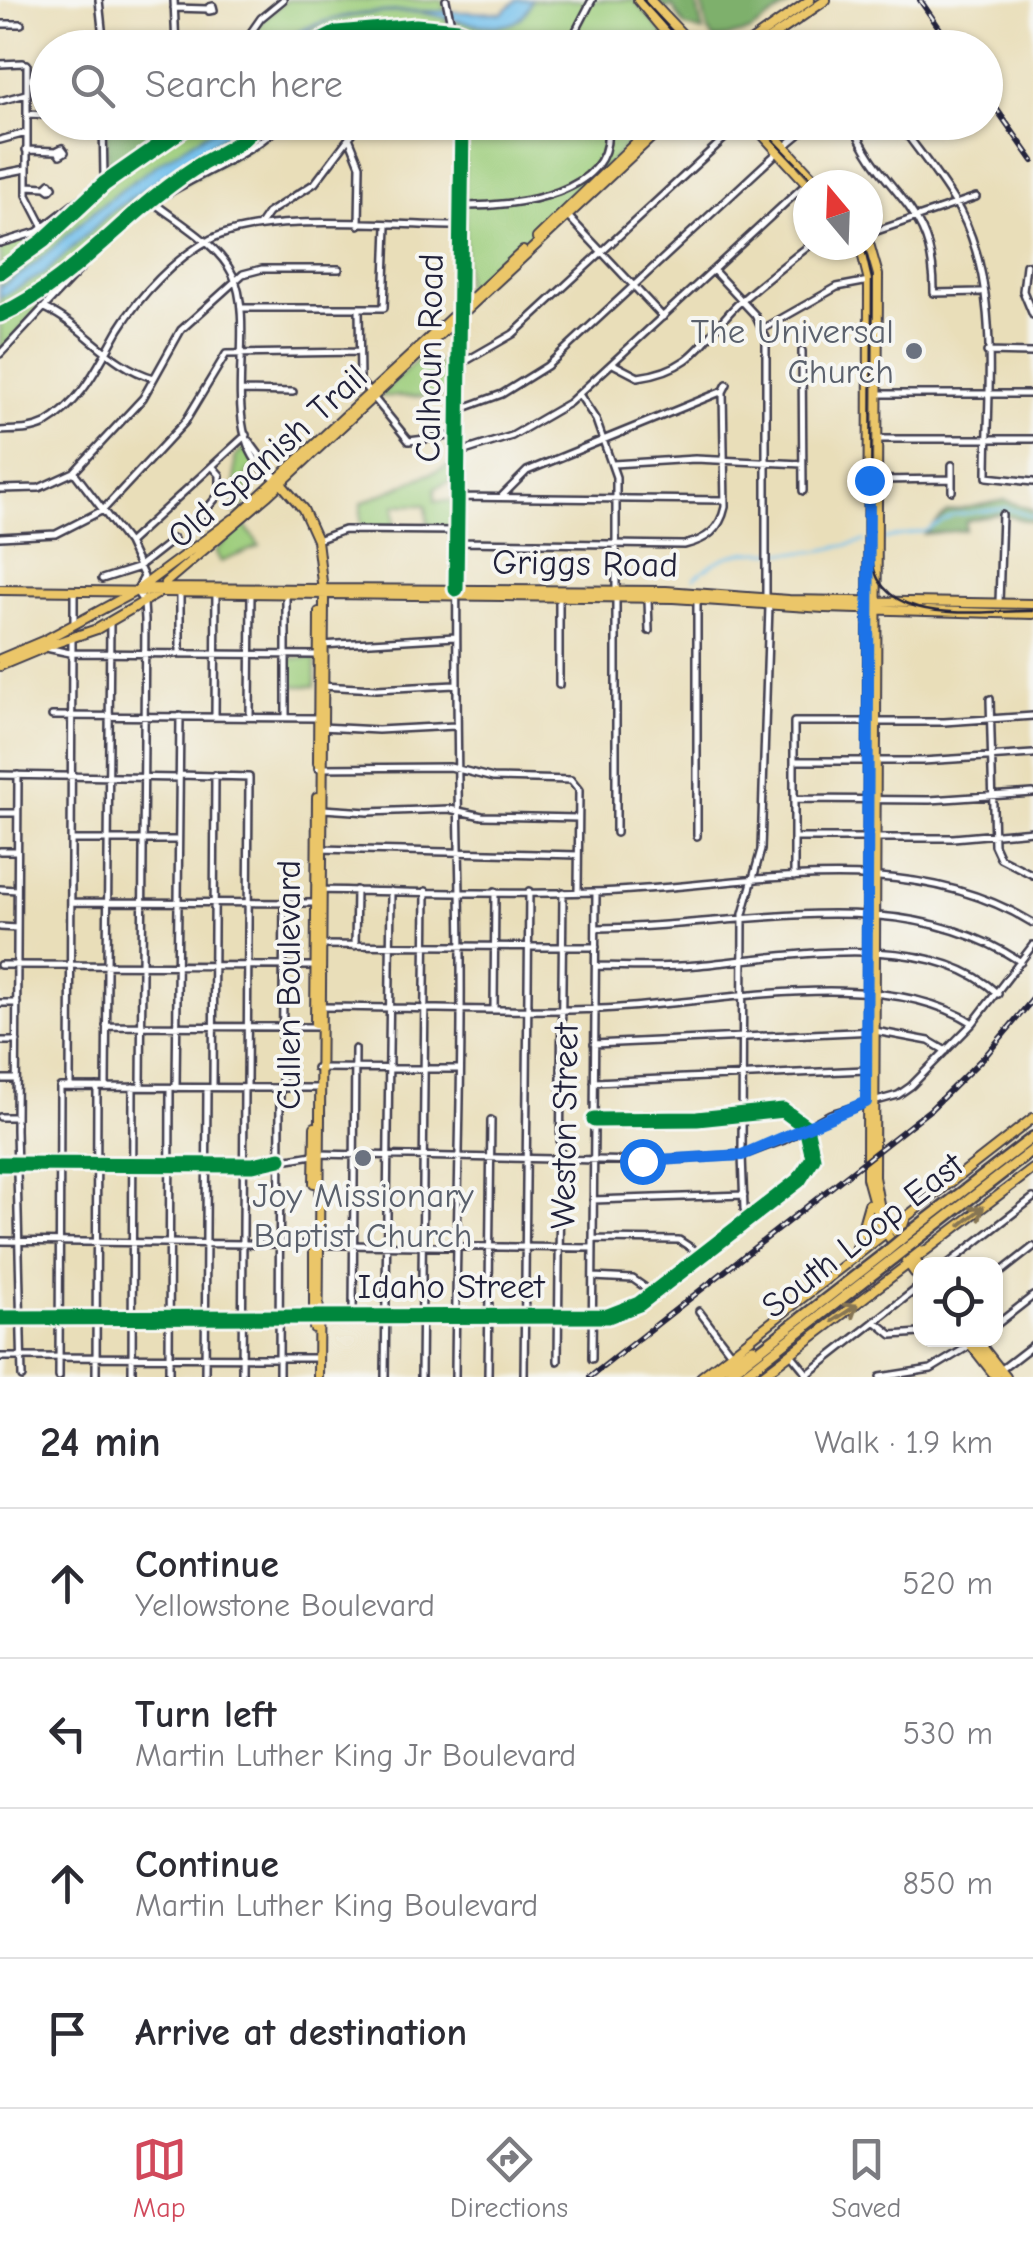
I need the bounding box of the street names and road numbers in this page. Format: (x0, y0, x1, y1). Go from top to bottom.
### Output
street label: Calhoun Road (407, 253, 452, 463)
street label: Old Spanish Trail (159, 356, 375, 557)
street label: Griggs Road (492, 541, 678, 586)
street label: Cullen Boulevard (268, 860, 309, 1110)
street label: Weston Street (542, 1022, 587, 1229)
street label: South Loop East (753, 1143, 972, 1327)
street label: Idaho Street (358, 1266, 545, 1307)

